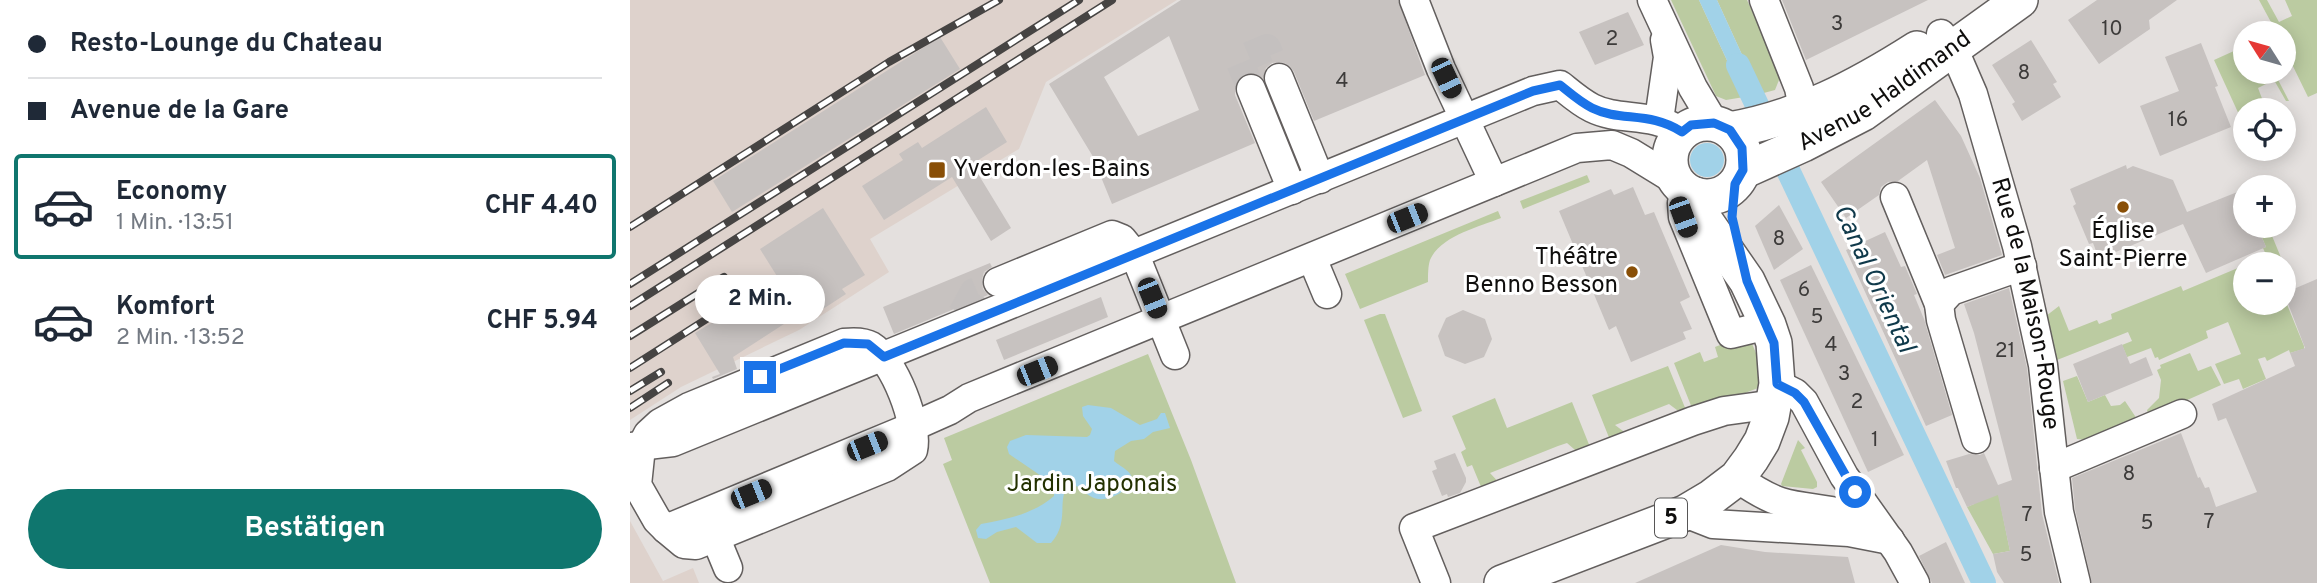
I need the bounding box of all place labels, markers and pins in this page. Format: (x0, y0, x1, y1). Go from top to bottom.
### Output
place label: Yverdon-les-Bains (953, 155, 1150, 185)
marker: Yverdon-les-Bains (927, 160, 947, 180)
marker: Église Saint-Pierre (2115, 199, 2131, 215)
place label: Église Saint-Pierre (2059, 215, 2187, 275)
place label: Théâtre Benno Besson (1464, 243, 1618, 301)
marker: Théâtre Benno Besson (1624, 264, 1640, 280)

